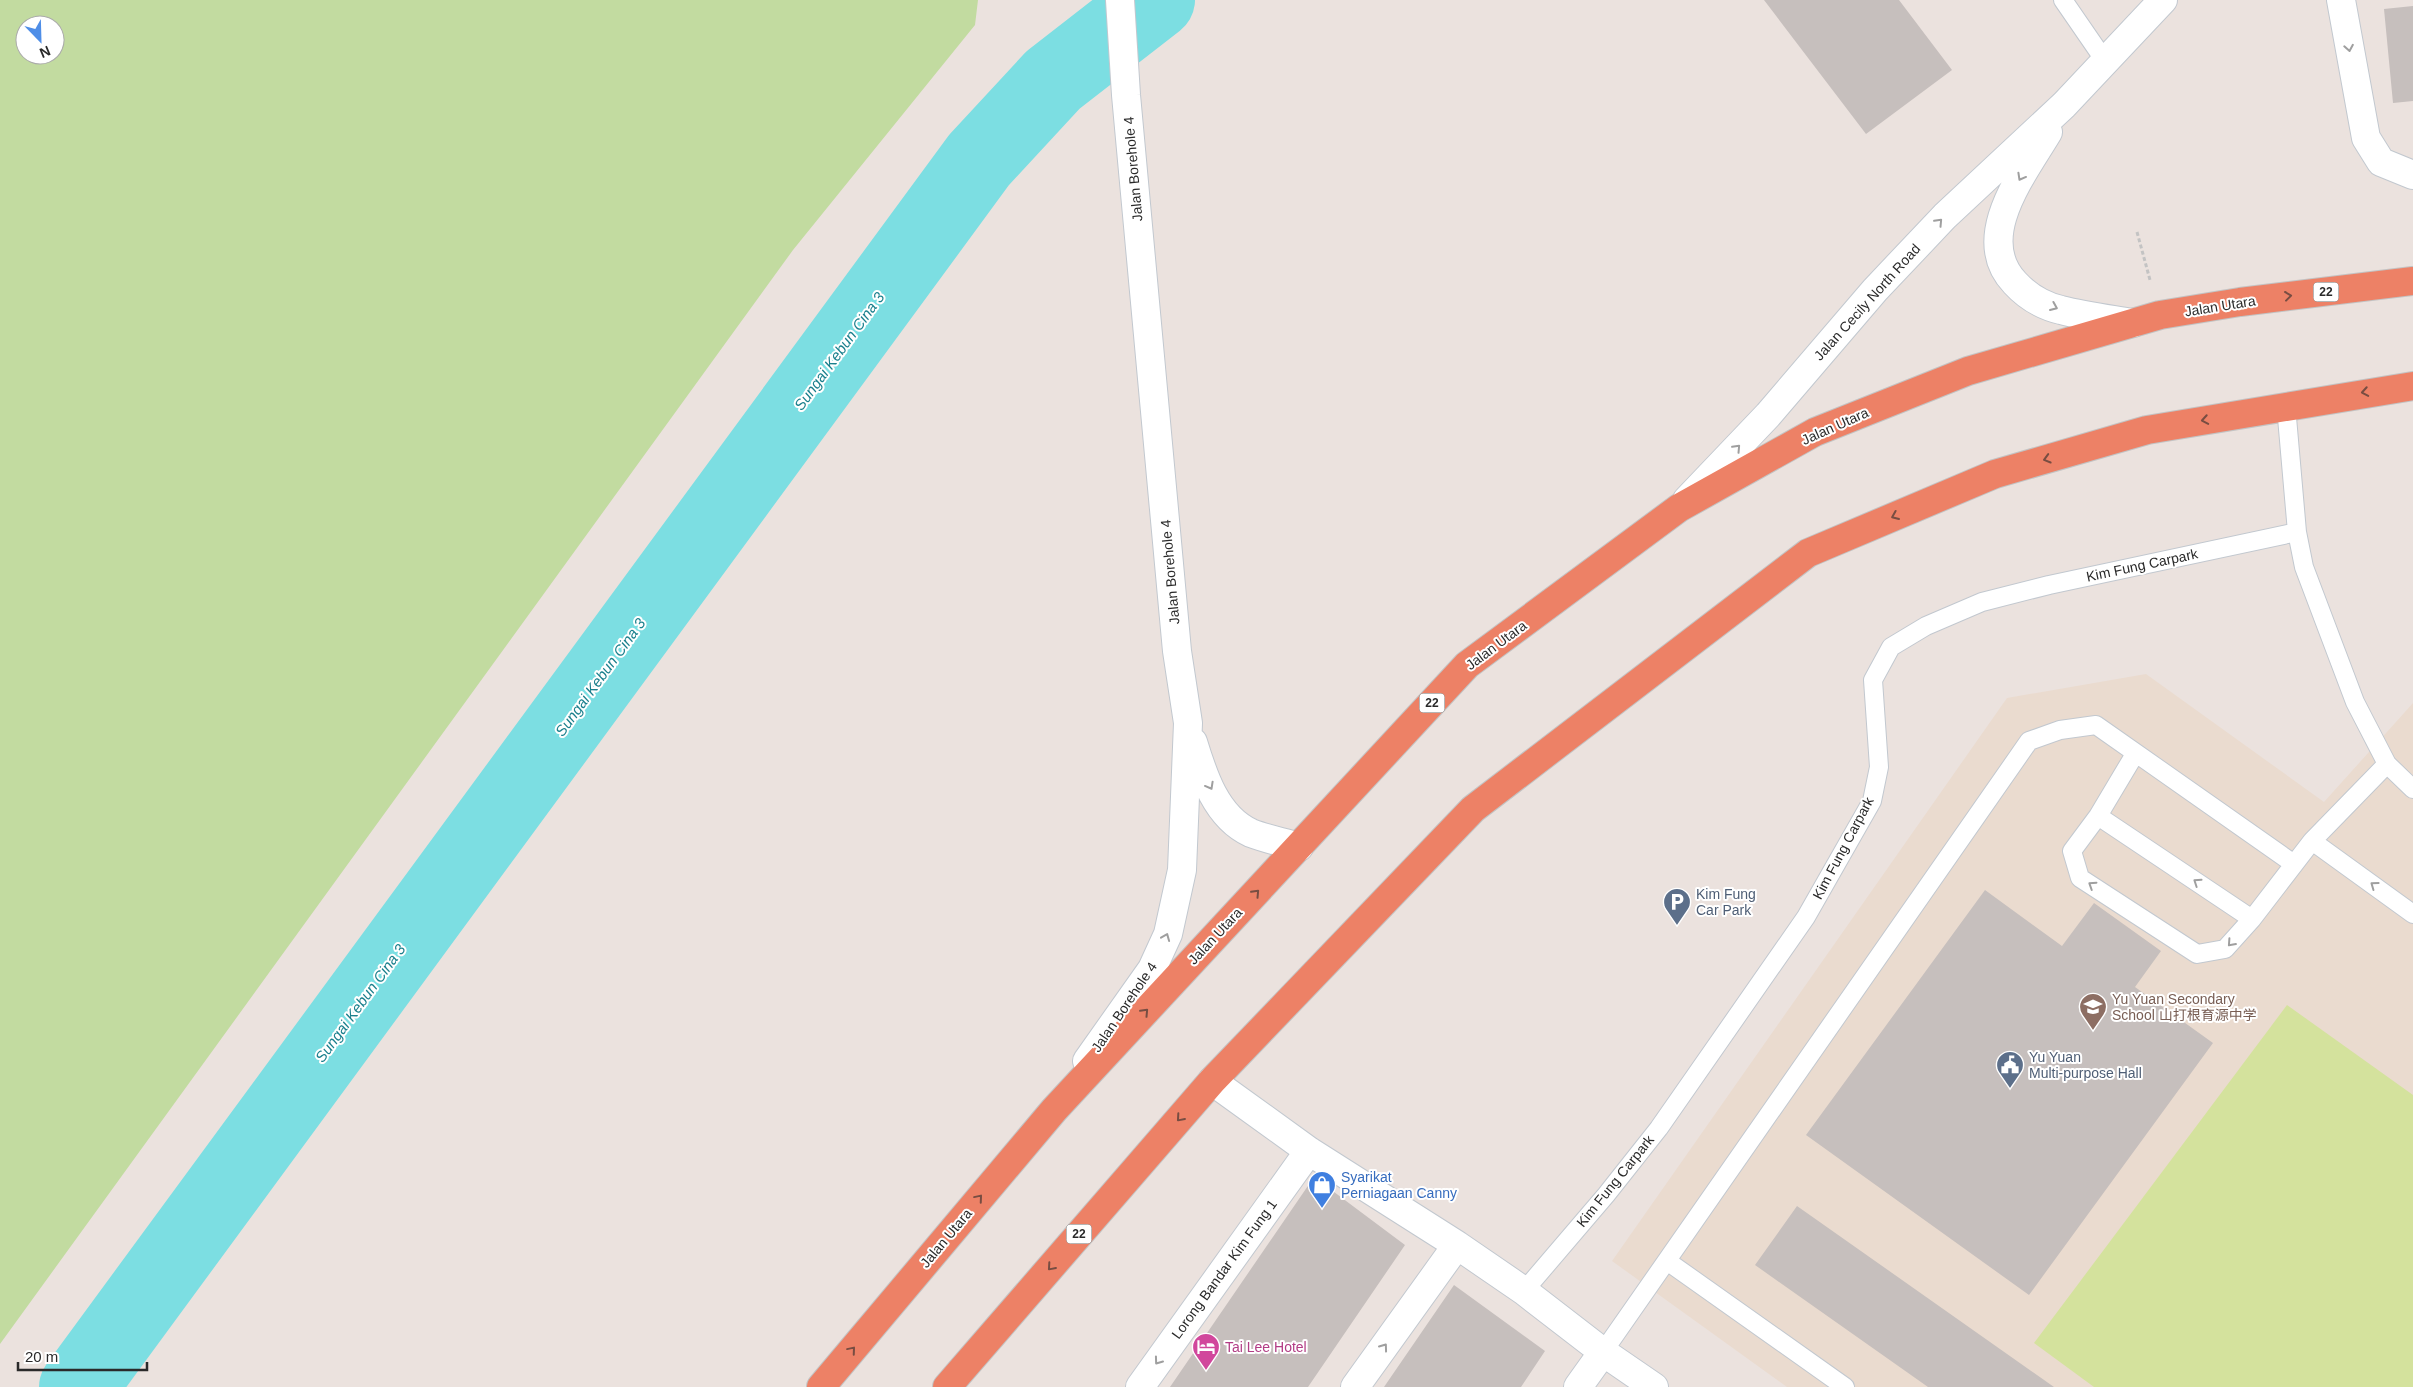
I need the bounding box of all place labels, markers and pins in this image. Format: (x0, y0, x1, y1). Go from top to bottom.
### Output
place label: Kim Fung Car Park (1696, 886, 1756, 918)
parking icon: Kim Fung Car Park (1662, 887, 1692, 926)
place label: Yu Yuan Secondary School 山打根育源中学 (2112, 991, 2257, 1023)
school or university icon: Yu Yuan Secondary School 山打根育源中学 (2078, 992, 2108, 1031)
place label: Yu Yuan Multi-purpose Hall (2029, 1049, 2142, 1081)
public building icon: Yu Yuan Multi-purpose Hall (1995, 1050, 2025, 1089)
place label: Syarikat Perniagaan Canny (1341, 1169, 1457, 1201)
shop icon: Syarikat Perniagaan Canny (1307, 1170, 1337, 1209)
hotel icon: Tai Lee Hotel (1191, 1332, 1221, 1371)
place label: Tai Lee Hotel (1225, 1339, 1307, 1355)

